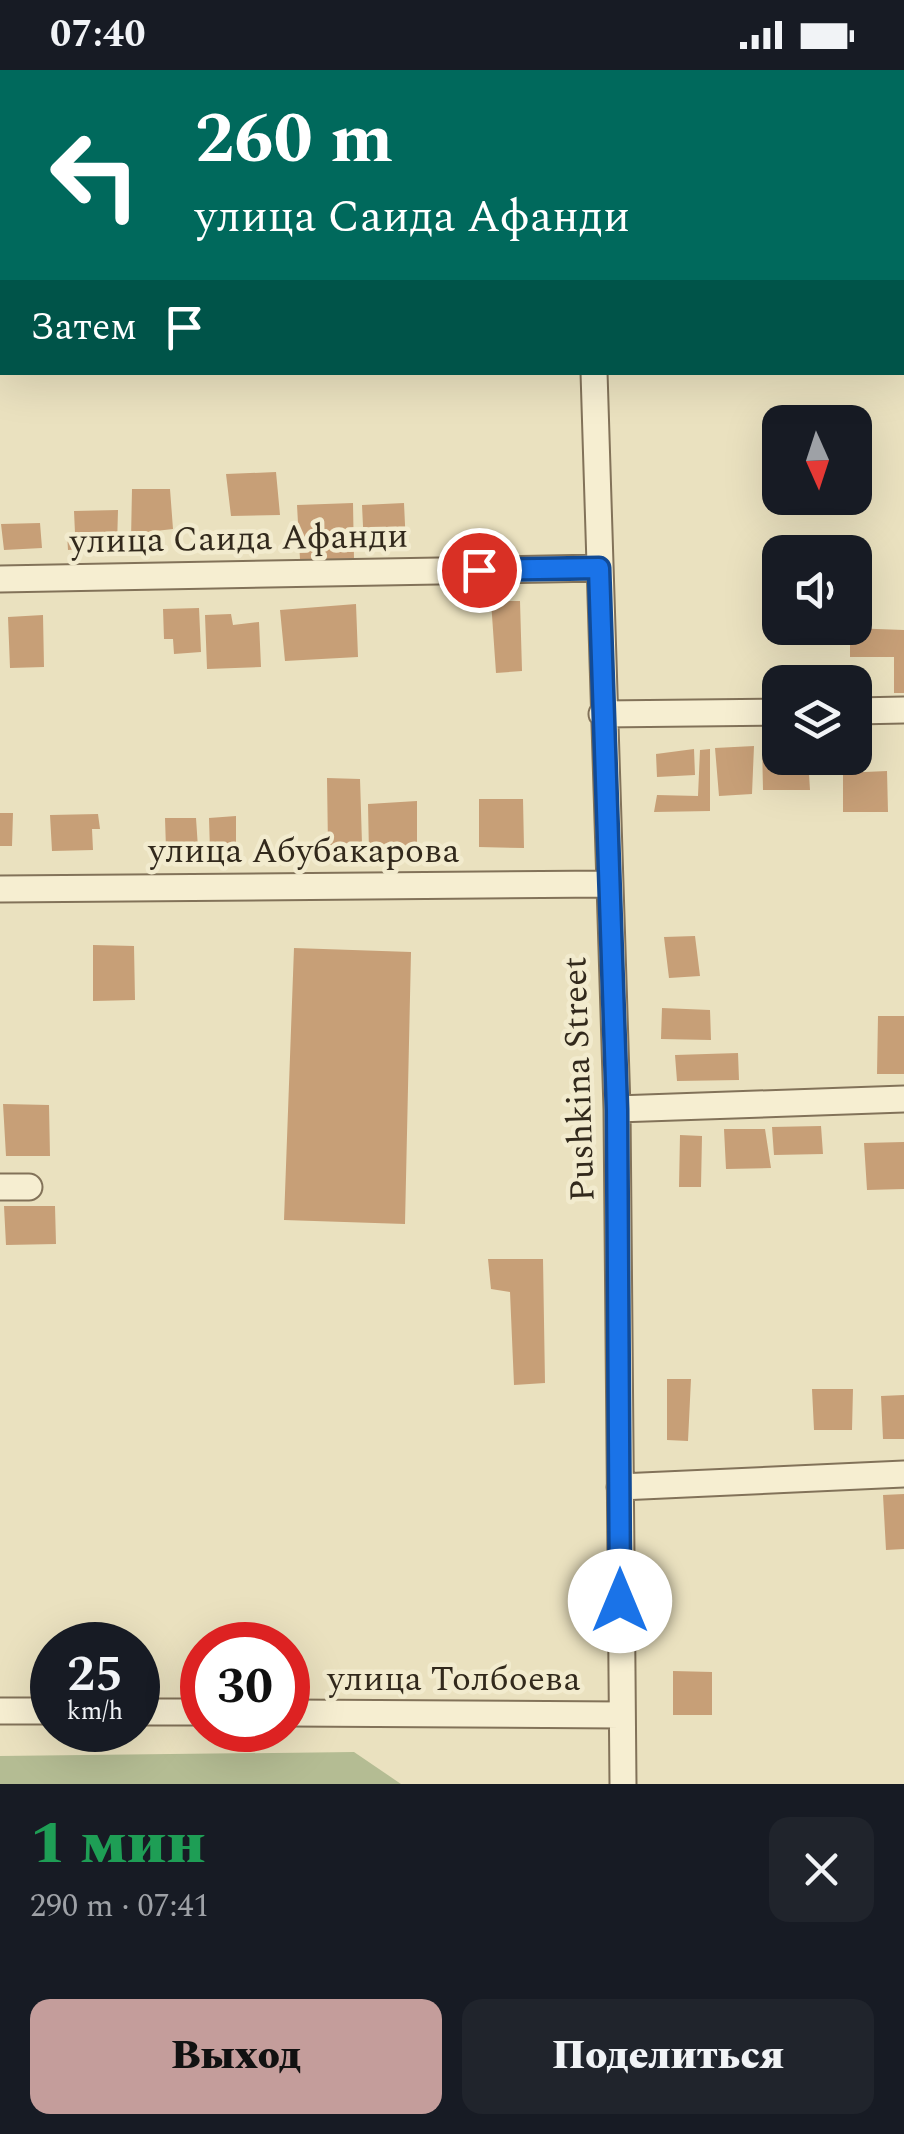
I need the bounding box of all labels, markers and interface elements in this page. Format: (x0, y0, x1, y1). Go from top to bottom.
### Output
text: 07:40 (50, 6, 145, 64)
text: 260 m (195, 87, 393, 193)
icon: left (30, 110, 160, 240)
text: улица Саида Афанди (195, 183, 630, 252)
text: Затем (30, 299, 137, 357)
icon: arrive (157, 300, 212, 355)
north arrow (762, 405, 872, 515)
map controls (762, 405, 872, 775)
street label: улица Саида Афанди (68, 510, 409, 568)
pin (437, 528, 522, 613)
button: sound (762, 535, 872, 645)
icon: arrive (452, 543, 507, 598)
button: layers (762, 665, 872, 775)
street label: улица Абубакарова (147, 825, 460, 878)
street label: Pushkina Street (548, 956, 610, 1202)
position arrow (568, 1549, 672, 1653)
speed limit sign: 30 (180, 1622, 310, 1752)
text: 25 (67, 1637, 123, 1713)
street label: улица Толбоева (326, 1653, 581, 1706)
text: km/h (67, 1693, 123, 1731)
text: 1 мин (30, 1798, 206, 1890)
button: close (769, 1817, 874, 1922)
text: 290 m · 07:41 (30, 1882, 210, 1931)
button: Выход (30, 1999, 442, 2114)
button: Поделиться (462, 1999, 874, 2114)

